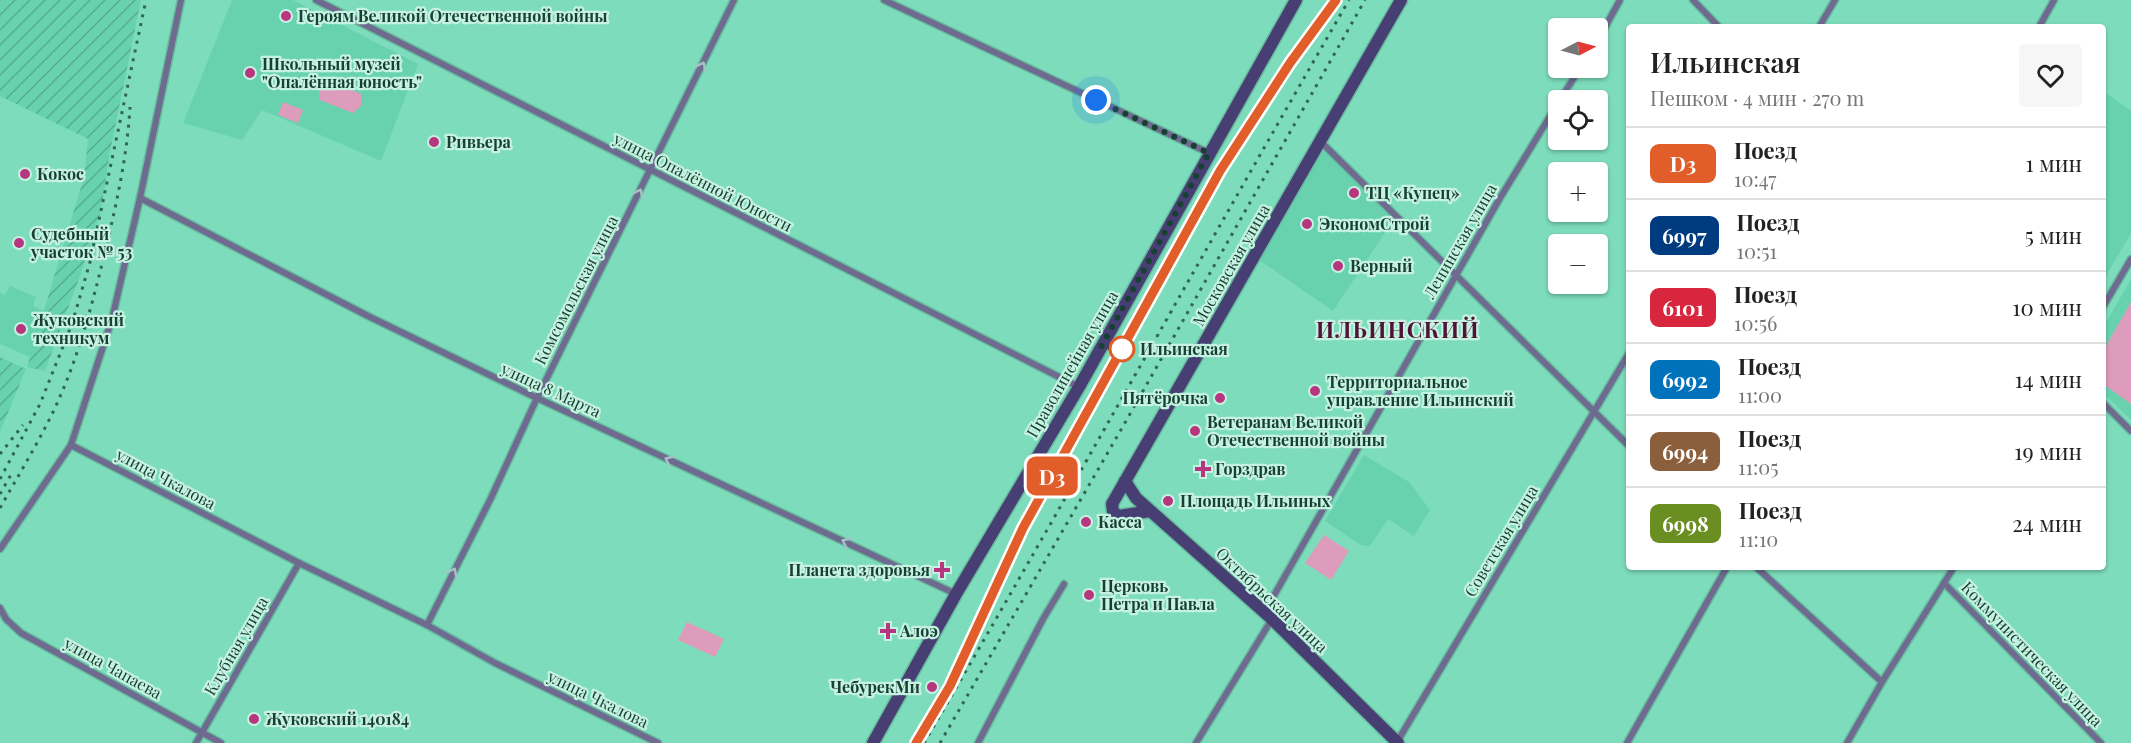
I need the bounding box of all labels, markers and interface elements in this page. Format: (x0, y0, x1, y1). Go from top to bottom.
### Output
place label: Героям Великой Отечественной войны (298, 5, 608, 26)
marker: Героям Великой Отечественной войны (279, 9, 293, 23)
north arrow (1548, 18, 1608, 78)
map controls (1548, 18, 1608, 294)
text: Ильинская (1650, 43, 1801, 80)
button: heart (2019, 44, 2082, 107)
place label: Школьный музей "Опалённая юность" (262, 53, 422, 92)
one-way arrow (695, 61, 706, 72)
marker: Школьный музей "Опалённая юность" (243, 66, 257, 80)
text: Пешком · 4 мин · 270 m (1650, 84, 1864, 111)
your location (1081, 85, 1111, 115)
button: locate (1548, 90, 1608, 150)
street label: улица Опалённой Юности (610, 127, 796, 236)
place label: Ривьера (446, 131, 512, 152)
marker: Ривьера (427, 135, 441, 149)
text: Поезд (1734, 135, 1797, 165)
text: 1 мин (2026, 148, 2082, 178)
text: D3 (1670, 149, 1696, 177)
button: + (1548, 162, 1608, 222)
place label: Кокос (37, 163, 84, 184)
text: 10:47 (1734, 165, 1776, 192)
marker: Кокос (18, 167, 32, 181)
street label: Ленинская улица (1418, 180, 1501, 303)
place label: ТЦ «Купец» (1366, 182, 1460, 203)
marker: ТЦ «Купец» (1347, 186, 1361, 200)
one-way arrow (632, 188, 643, 199)
street label: Московская улица (1187, 200, 1274, 329)
text: Поезд (1737, 207, 1800, 237)
street label: Комсомольская улица (529, 212, 622, 368)
place label: ЭкономСтрой (1319, 213, 1430, 234)
marker: ЭкономСтрой (1300, 217, 1314, 231)
text: 5 мин (2025, 220, 2082, 250)
text: 6997 (1662, 221, 1707, 249)
place label: Судебный участок № 53 (30, 223, 133, 262)
button: − (1548, 234, 1608, 294)
marker: Судебный участок № 53 (12, 236, 26, 250)
text: 10:51 (1737, 237, 1777, 264)
place label: Верный (1350, 255, 1413, 276)
marker: Верный (1331, 259, 1345, 273)
text: Поезд (1734, 279, 1797, 309)
street label: Праволинейная улица (1021, 287, 1122, 441)
text: 10 мин (2012, 292, 2082, 322)
text: 6101 (1662, 293, 1704, 321)
place label: Жуковский техникум (32, 309, 124, 348)
text: 10:56 (1734, 309, 1777, 336)
district label: ИЛЬИНСКИЙ (1316, 314, 1480, 344)
marker: Жуковский техникум (14, 322, 28, 336)
marker: Ильинская (1109, 336, 1135, 362)
place label: Ильинская (1140, 338, 1228, 359)
text: Поезд (1738, 351, 1801, 381)
street label: улица 8 Марта (497, 357, 604, 422)
text: 14 мин (2015, 364, 2082, 394)
text: 6992 (1662, 365, 1708, 393)
place label: Территориальное управление Ильинский (1326, 371, 1514, 410)
text: 11:00 (1738, 381, 1782, 408)
marker: Территориальное управление Ильинский (1308, 384, 1322, 398)
place label: Пятёрочка (1123, 387, 1209, 408)
marker: Пятёрочка (1213, 391, 1227, 405)
place label: Ветеранам Великой Отечественной войны (1207, 411, 1385, 450)
text: Поезд (1738, 423, 1801, 453)
marker: Ветеранам Великой Отечественной войны (1188, 424, 1202, 438)
text: 19 мин (2014, 436, 2082, 466)
text: 6994 (1662, 437, 1708, 465)
street label: улица Чкалова (112, 443, 220, 514)
text: 11:05 (1738, 453, 1779, 480)
one-way arrow (664, 455, 675, 467)
line badge: D3 (1025, 456, 1079, 496)
place label: Горздрав (1215, 458, 1285, 479)
text: D3 (1039, 462, 1065, 490)
marker: Горздрав (1196, 462, 1210, 476)
street label: Советская улица (1459, 481, 1542, 600)
place label: Площадь Ильиных (1180, 490, 1331, 511)
marker: Площадь Ильиных (1161, 494, 1175, 508)
text: Поезд (1739, 495, 1802, 525)
text: 24 мин (2012, 508, 2082, 538)
text: 6998 (1662, 509, 1709, 537)
place label: Касса (1098, 511, 1143, 532)
marker: Касса (1079, 515, 1093, 529)
text: 11:10 (1739, 525, 1778, 552)
one-way arrow (841, 538, 852, 550)
street label: Октябрьская улица (1212, 542, 1333, 657)
place label: Планета здоровья (788, 559, 930, 580)
marker: Планета здоровья (935, 563, 949, 577)
one-way arrow (446, 568, 458, 579)
place label: Церковь Петра и Павла (1101, 575, 1215, 614)
street label: Коммунистическая улица (1957, 576, 2107, 731)
marker: Церковь Петра и Павла (1082, 588, 1096, 602)
street label: Клубная улица (199, 593, 272, 699)
place label: Алоэ (899, 620, 938, 641)
marker: Алоэ (881, 624, 895, 638)
street label: улица Чапаева (60, 632, 166, 703)
street label: улица Чкалова (543, 665, 652, 732)
place label: ЧебурекМи (830, 676, 921, 697)
marker: ЧебурекМи (925, 680, 939, 694)
place label: Жуковский 140184 (265, 708, 409, 729)
marker: Жуковский 140184 (247, 712, 261, 726)

